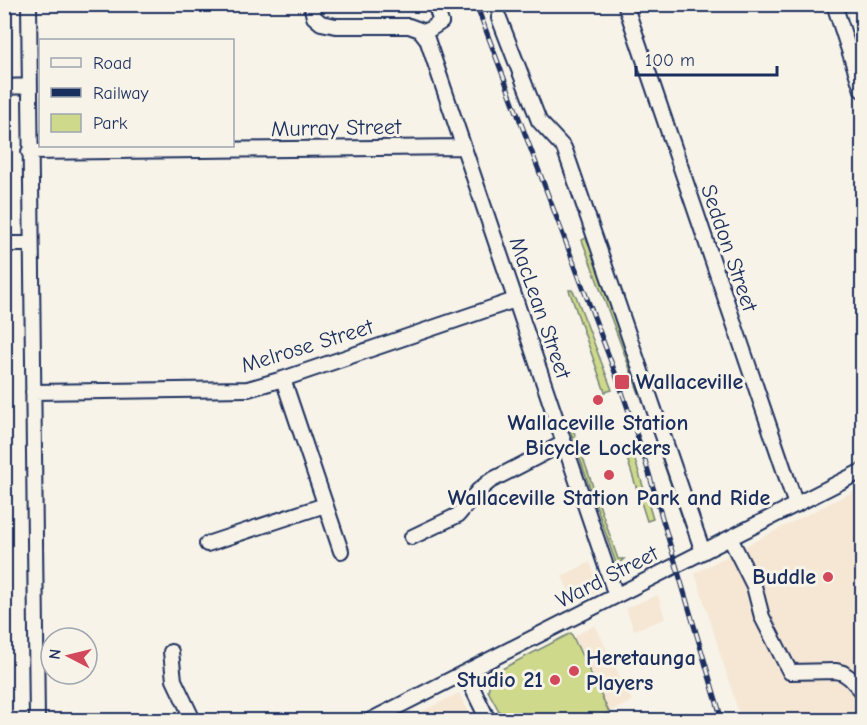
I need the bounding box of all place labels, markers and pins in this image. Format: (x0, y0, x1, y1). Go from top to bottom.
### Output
place label: Wallaceville (636, 369, 744, 395)
marker: Wallaceville (613, 373, 631, 391)
marker: Wallaceville Station Bicycle Lockers (591, 393, 605, 407)
place label: Wallaceville Station Bicycle Lockers (508, 410, 688, 461)
marker: Wallaceville Station Park and Ride (602, 468, 616, 482)
place label: Wallaceville Station Park and Ride (448, 485, 770, 511)
place label: Buddle (752, 564, 816, 590)
marker: Buddle (821, 570, 835, 584)
place label: Heretaunga Players (586, 645, 696, 696)
marker: Heretaunga Players (567, 664, 581, 678)
place label: Studio 21 (457, 667, 543, 693)
marker: Studio 21 (548, 673, 562, 687)

